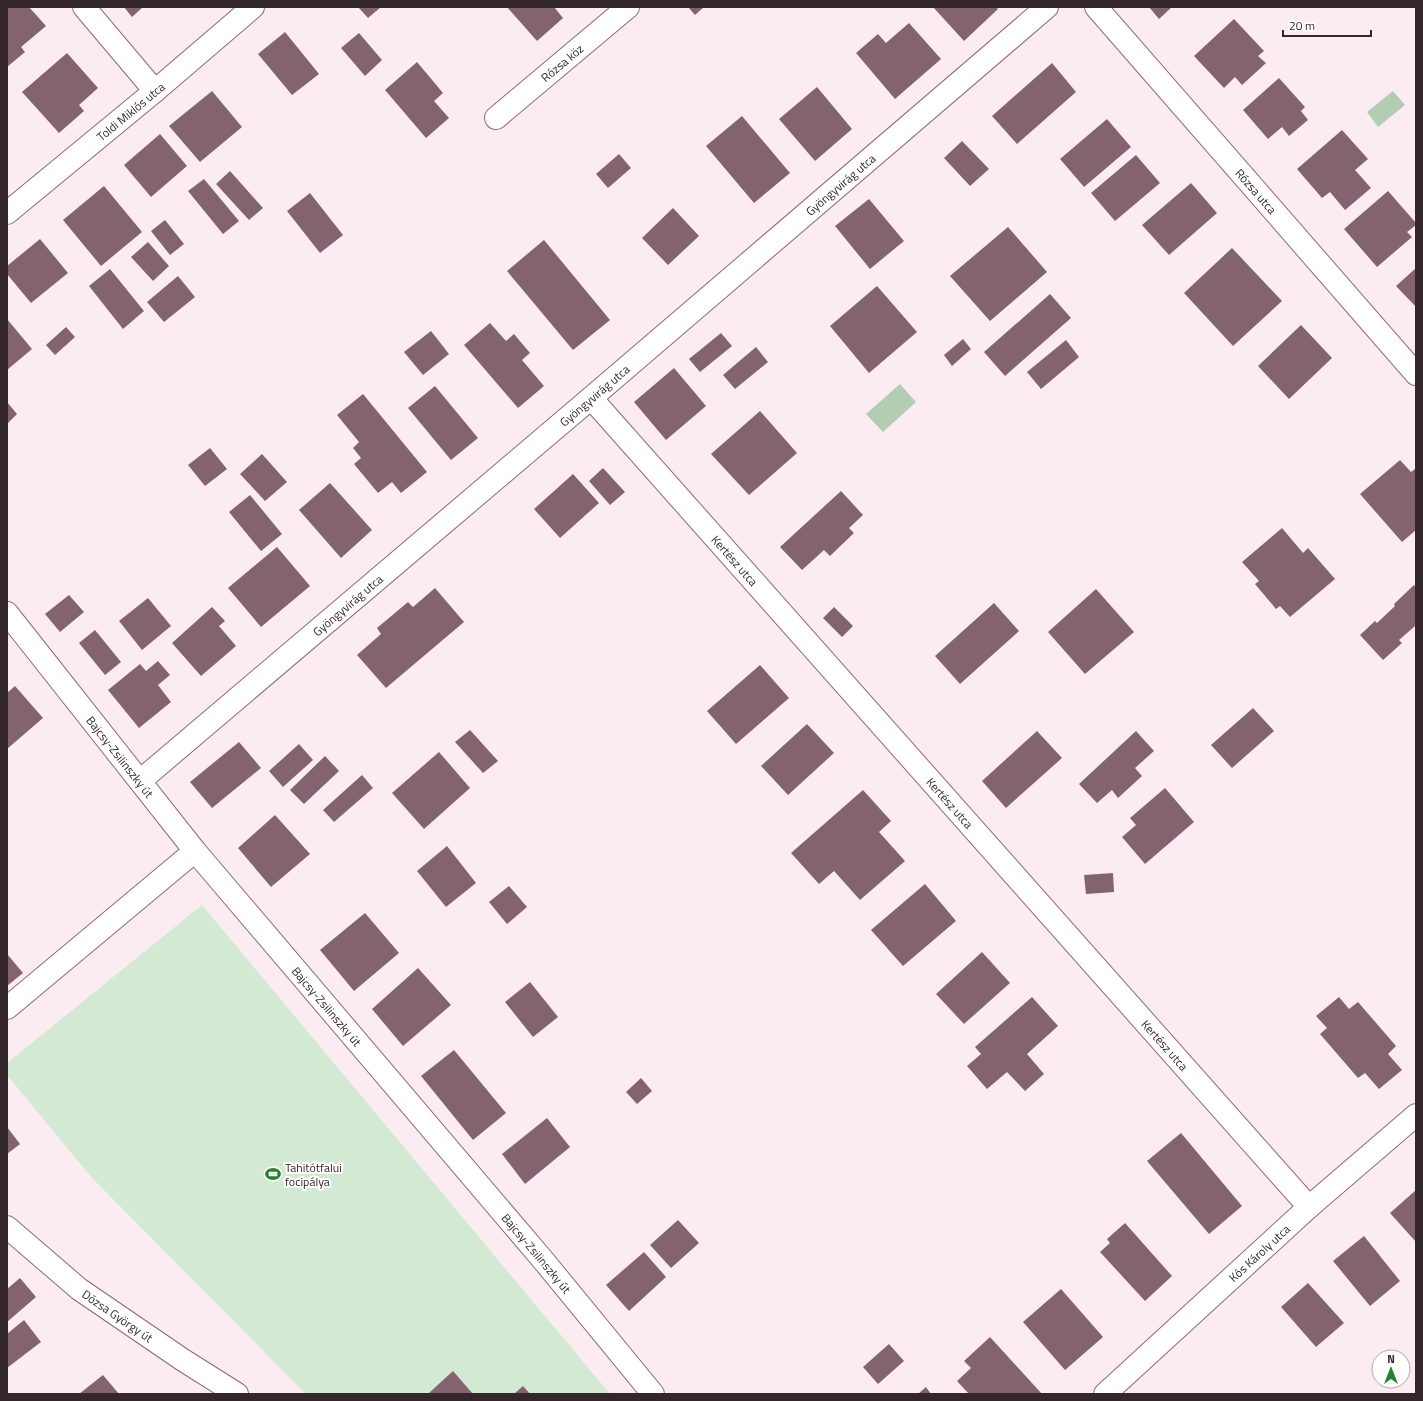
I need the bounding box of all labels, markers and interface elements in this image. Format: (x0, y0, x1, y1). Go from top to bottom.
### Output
scale bar (1283, 12, 1371, 38)
text: 20 m (1289, 16, 1315, 35)
street label: Rózsa köz (536, 39, 587, 86)
street label: Toldi Miklós utca (92, 77, 169, 145)
street label: Gyöngyvirág utca (801, 149, 879, 220)
street label: Rózsa utca (1231, 164, 1282, 218)
street label: Gyöngyvirág utca (555, 360, 633, 431)
street label: Kertész utca (707, 531, 763, 590)
street label: Gyöngyvirág utca (308, 570, 387, 640)
street label: Bajcsy-Zsilinszky út (82, 712, 159, 802)
street label: Kertész utca (922, 773, 978, 832)
street label: Bajcsy-Zsilinszky út (287, 962, 367, 1051)
street label: Kertész utca (1137, 1015, 1193, 1075)
place label: Tahitótfalui focipálya (285, 1158, 342, 1191)
sports icon: Tahitótfalui focipálya (264, 1165, 282, 1183)
street label: Bajcsy-Zsilinszky út (497, 1209, 577, 1298)
street label: Kós Károly utca (1224, 1220, 1294, 1286)
street label: Dózsa György út (78, 1284, 158, 1347)
north arrow (1371, 1349, 1411, 1389)
text: N (1387, 1351, 1395, 1367)

